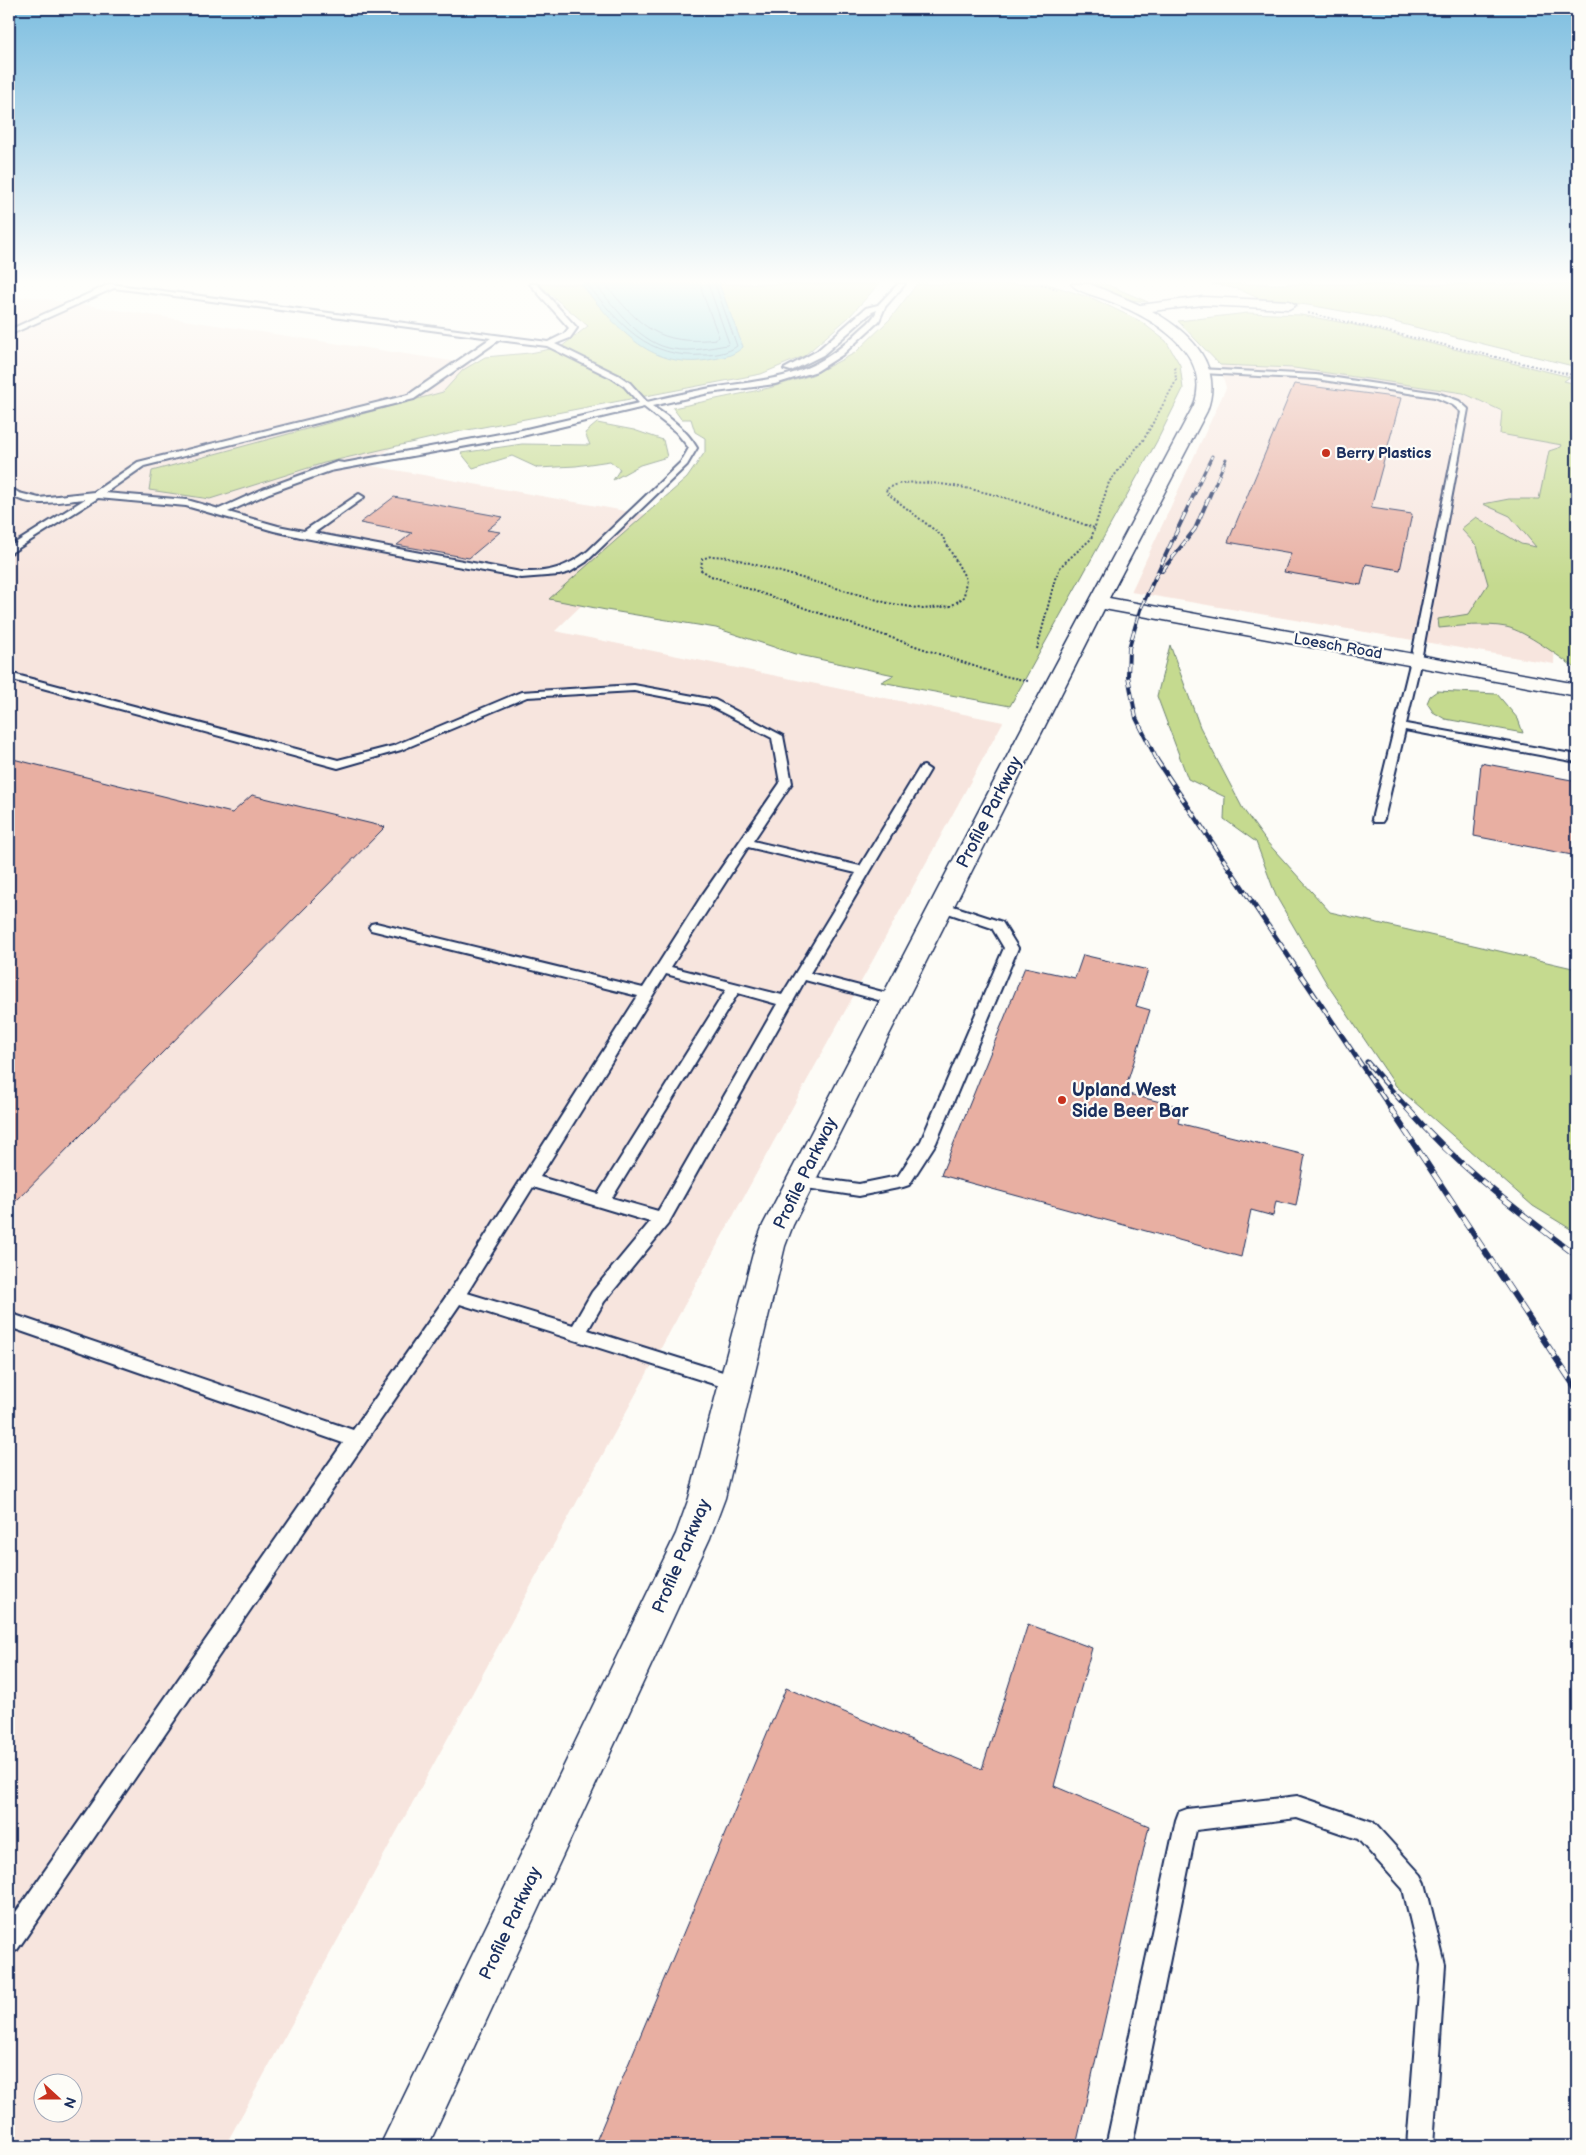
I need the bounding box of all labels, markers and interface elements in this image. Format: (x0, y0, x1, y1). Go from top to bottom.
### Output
place label: Berry Plastics (1336, 444, 1431, 463)
marker: Berry Plastics (1320, 447, 1332, 459)
street label: Loesch Road (1292, 629, 1384, 664)
street label: Profile Parkway (952, 752, 1027, 871)
place label: Upland West Side Beer Bar (1072, 1080, 1190, 1122)
marker: Upland West Side Beer Bar (1056, 1094, 1068, 1106)
street label: Profile Parkway (769, 1113, 842, 1233)
street label: Profile Parkway (648, 1495, 715, 1617)
street label: Profile Parkway (475, 1863, 546, 1983)
north arrow (32, 2072, 82, 2122)
text: N (60, 2095, 79, 2110)

